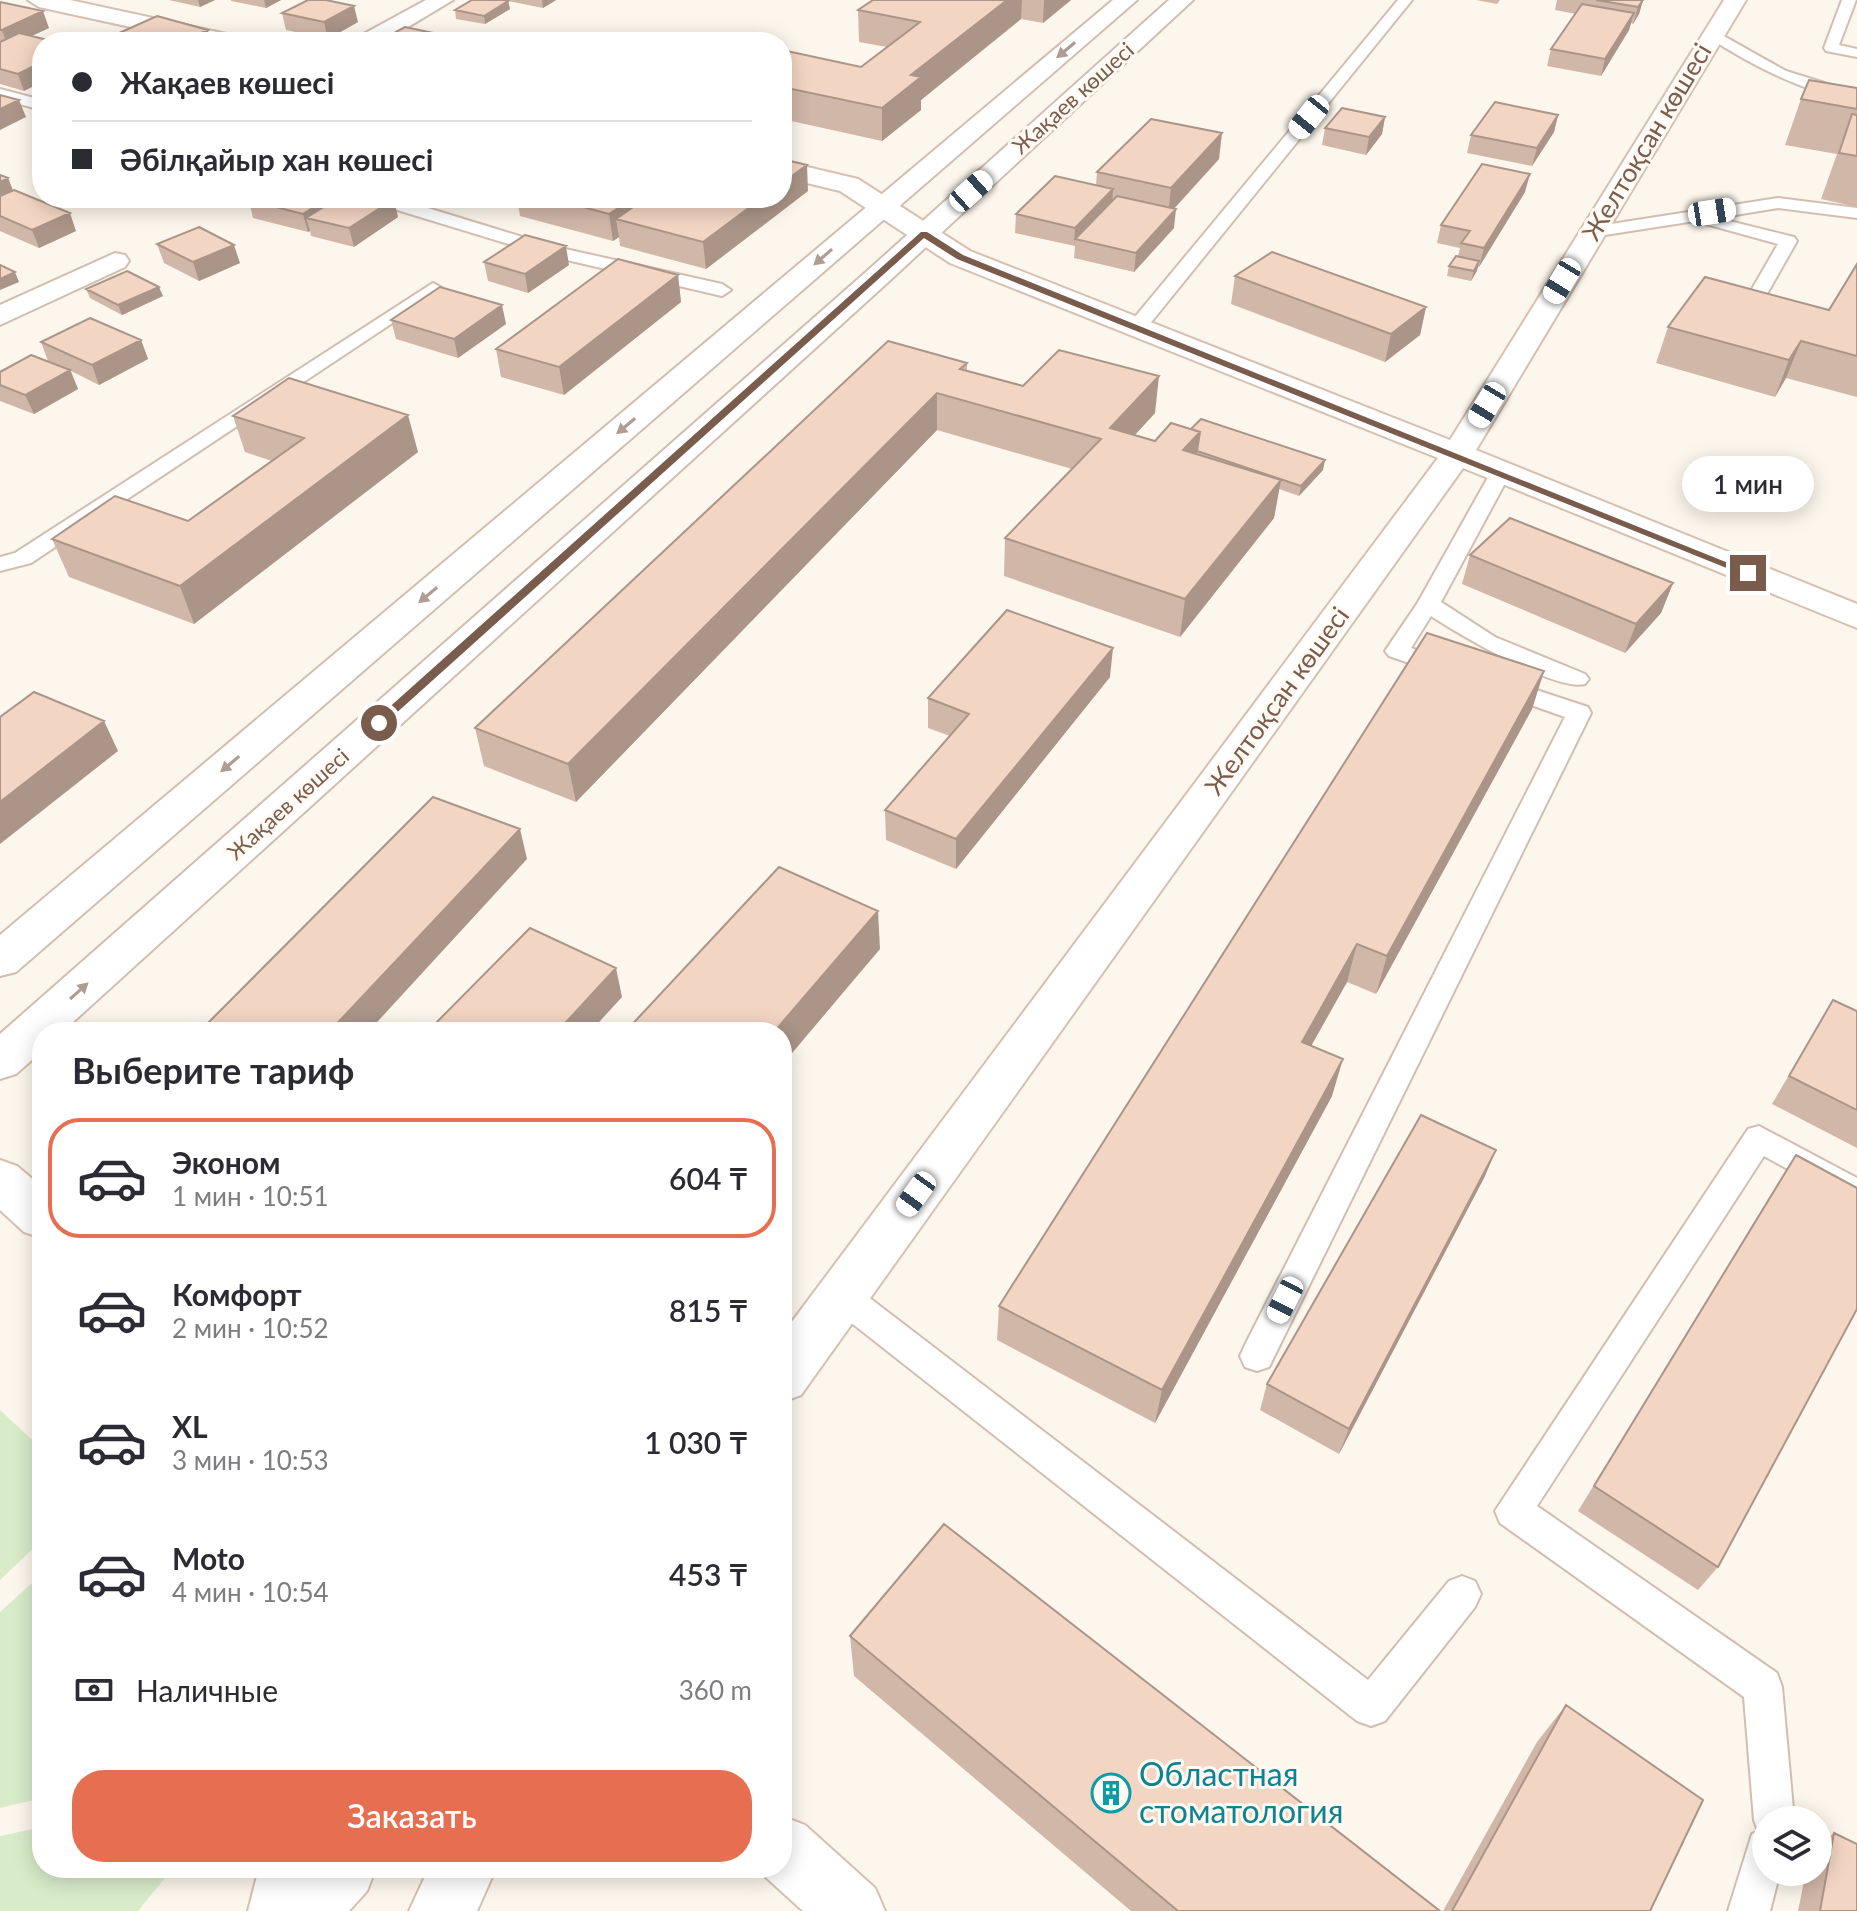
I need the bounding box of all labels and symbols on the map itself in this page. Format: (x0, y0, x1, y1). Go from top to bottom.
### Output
street label: Жақаев көшесі (1006, 36, 1139, 159)
street label: Желтоқсан көшесі (1575, 37, 1718, 246)
one-way arrow (1056, 41, 1076, 58)
car (1285, 91, 1333, 143)
car (945, 166, 997, 216)
car (1686, 196, 1738, 228)
one-way arrow (814, 248, 834, 265)
car (1539, 254, 1585, 308)
car (1464, 378, 1510, 432)
one-way arrow (616, 417, 636, 434)
callout: 1 мин (1682, 457, 1814, 513)
route end (1730, 555, 1766, 591)
one-way arrow (418, 586, 438, 603)
street label: Желтоқсан көшесі (1197, 600, 1355, 801)
route start (361, 705, 397, 741)
street label: Жақаев көшесі (221, 742, 354, 865)
one-way arrow (220, 755, 240, 772)
one-way arrow (69, 982, 88, 1000)
car (892, 1168, 940, 1220)
car (1263, 1273, 1307, 1327)
place label: Областная стоматология (1139, 1754, 1343, 1830)
building icon: Областная стоматология (1090, 1772, 1132, 1814)

